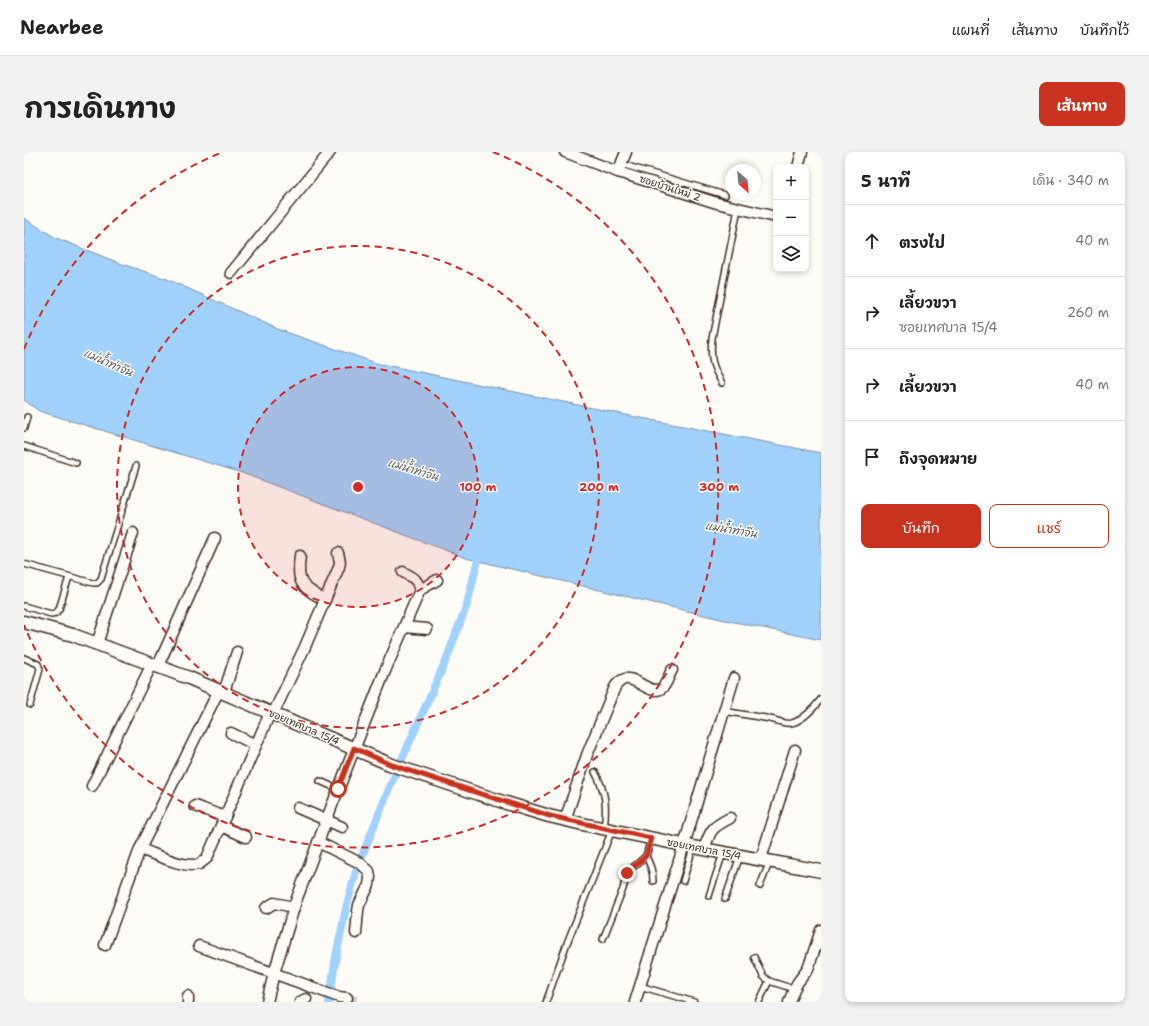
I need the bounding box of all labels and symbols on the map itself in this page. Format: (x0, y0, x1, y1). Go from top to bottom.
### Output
north arrow (725, 164, 761, 200)
street label: ซอยบ้านใหม่ 2 (638, 172, 702, 204)
water label: แม่น้ำท่าจีน (81, 343, 137, 381)
water label: แม่น้ำท่าจีน (386, 452, 442, 485)
text: 100 m (460, 479, 497, 495)
text: 200 m (579, 479, 619, 495)
text: 300 m (699, 479, 739, 495)
centre of rings (351, 480, 365, 494)
water label: แม่น้ำท่าจีน (704, 515, 759, 542)
street label: ซอยเทศบาล 15/4 (267, 706, 341, 748)
route start (329, 780, 347, 798)
street label: ซอยเทศบาล 15/4 (666, 835, 742, 863)
route end (618, 864, 636, 882)

